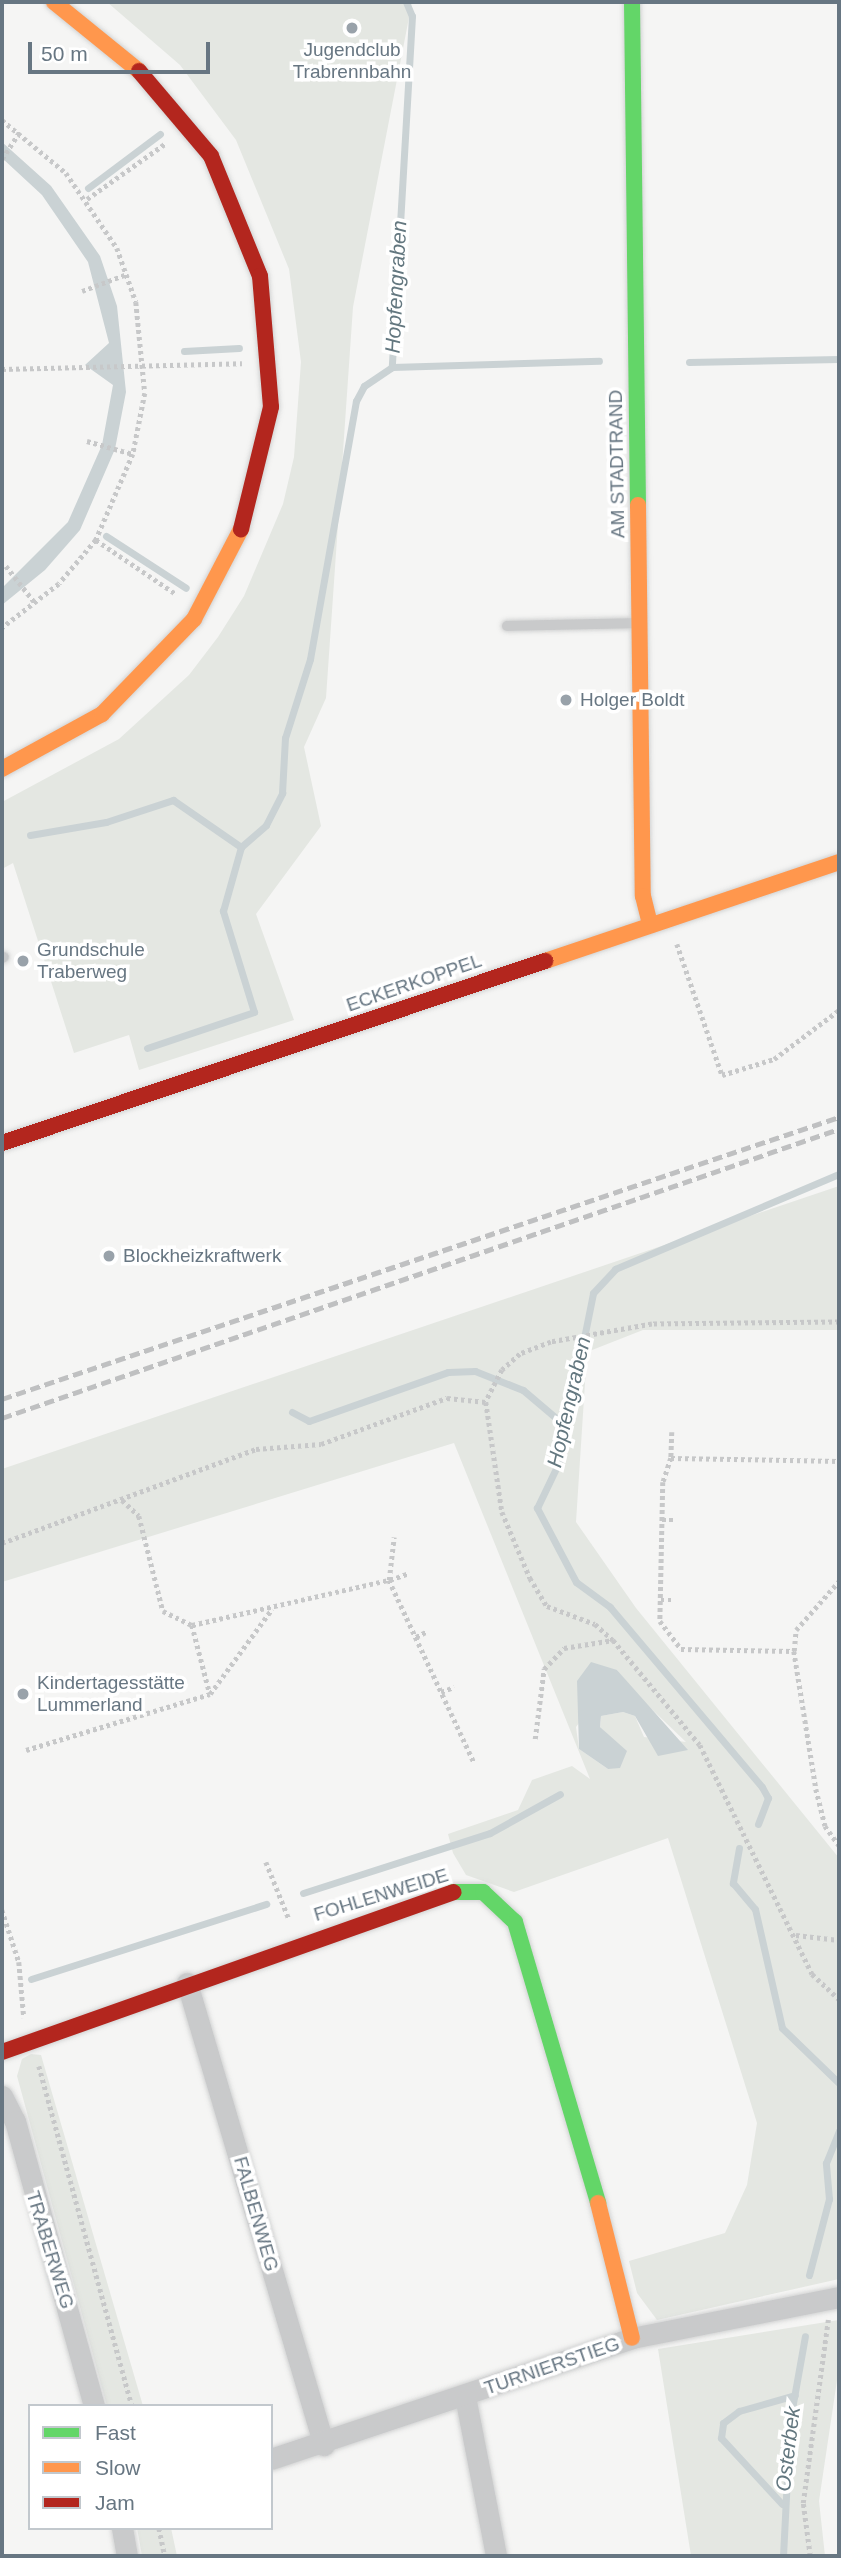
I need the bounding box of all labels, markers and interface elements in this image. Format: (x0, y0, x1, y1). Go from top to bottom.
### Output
marker: Jugendclub Trabrennbahn (344, 20, 360, 36)
scale bar (32, 28, 214, 72)
place label: Jugendclub Trabrennbahn (293, 39, 411, 83)
text: 50 m (41, 42, 88, 65)
water label: Hopfengraben (380, 220, 412, 354)
street label: AM STADTRAND (604, 390, 630, 538)
place label: Holger Boldt (580, 689, 685, 711)
marker: Holger Boldt (558, 692, 574, 708)
place label: Grundschule Traberweg (37, 939, 145, 983)
street label: ECKERKOPPEL (343, 949, 485, 1017)
marker: Grundschule Traberweg (15, 953, 31, 969)
place label: Blockheizkraftwerk (123, 1245, 281, 1267)
marker: Blockheizkraftwerk (101, 1248, 117, 1264)
water label: Hopfengraben (542, 1334, 596, 1470)
place label: Kindertagesstätte Lummerland (37, 1672, 185, 1716)
marker: Kindertagesstätte Lummerland (15, 1686, 31, 1702)
street label: FOHLENWEIDE (311, 1864, 451, 1926)
street label: FALBENWEG (229, 2154, 283, 2274)
street label: TRABERWEG (21, 2188, 79, 2312)
street label: TURNIERSTIEG (481, 2332, 623, 2400)
legend (28, 2404, 273, 2530)
water label: Osterbek (770, 2405, 806, 2493)
text: Fast (95, 2421, 136, 2444)
text: Slow (95, 2456, 141, 2479)
text: Jam (95, 2491, 135, 2514)

